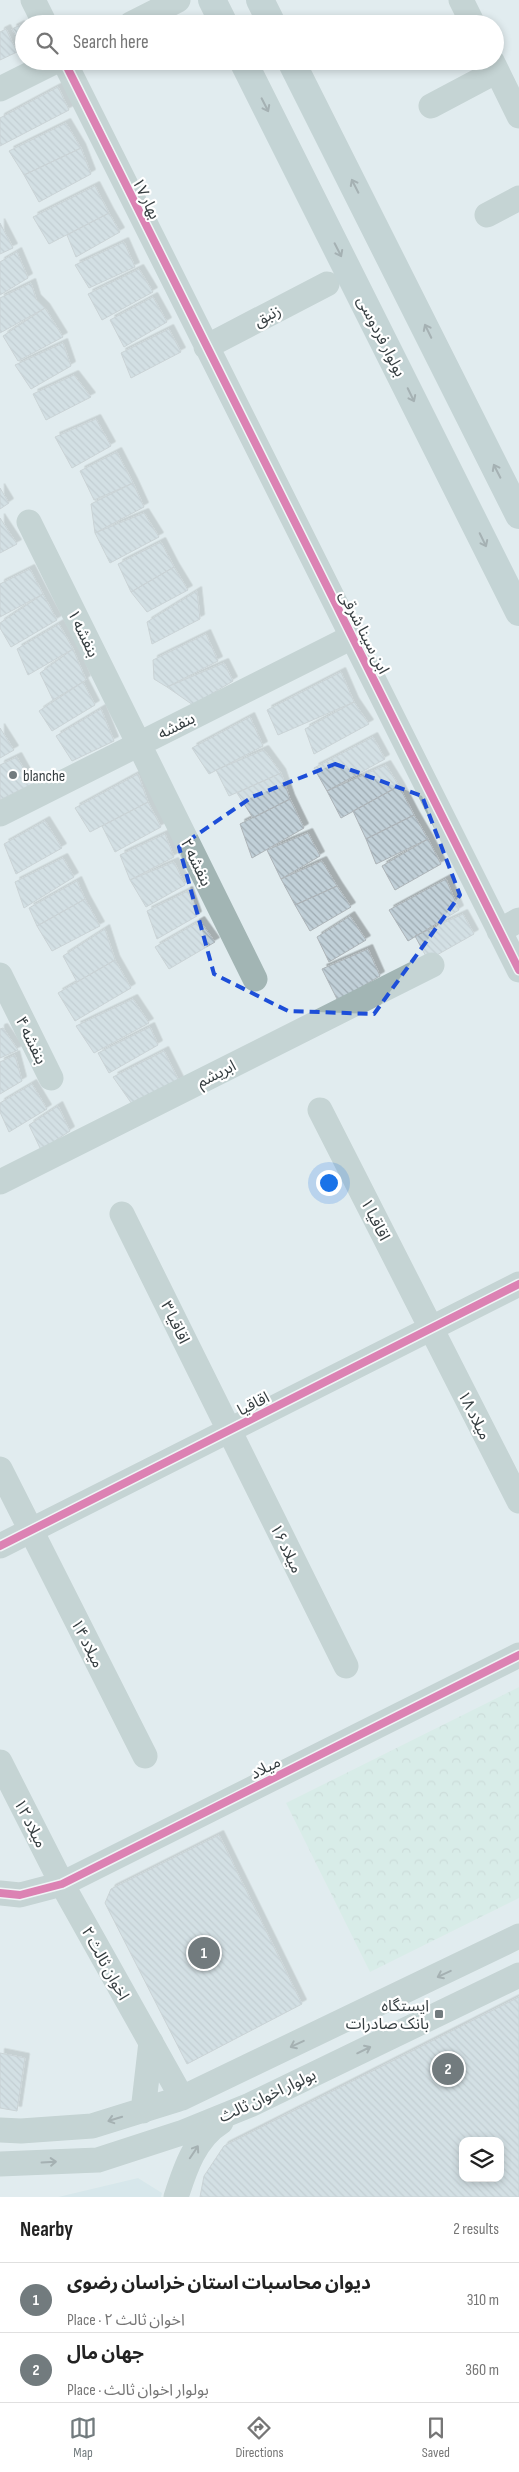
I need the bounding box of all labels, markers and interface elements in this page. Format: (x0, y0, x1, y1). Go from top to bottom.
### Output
search box (15, 15, 504, 70)
icon: search (33, 29, 61, 57)
text: Search here (73, 31, 149, 54)
one-way arrow (261, 97, 270, 112)
street label: بهار ۱۷ (128, 175, 164, 223)
one-way arrow (350, 179, 359, 194)
one-way arrow (334, 242, 343, 257)
street label: بولوار فردوسی (352, 293, 409, 380)
street label: زنبق (251, 301, 285, 331)
one-way arrow (423, 324, 432, 339)
one-way arrow (407, 387, 416, 402)
one-way arrow (492, 464, 501, 479)
one-way arrow (479, 533, 489, 548)
street label: ابن سینا شرقی (335, 588, 393, 677)
street label: بنفشه ۱ (63, 607, 102, 661)
street label: بنفشه (155, 709, 198, 744)
place label: blanche (23, 767, 65, 786)
marker: blanche (7, 769, 19, 781)
street label: بنفشه ۲ (176, 836, 215, 890)
street label: بنفشه ۴ (11, 1014, 50, 1068)
street label: ابریشم (194, 1056, 240, 1094)
your location (316, 1170, 342, 1196)
street label: اقاقیا ۱ (356, 1195, 393, 1244)
street label: اقاقیا ۳ (156, 1298, 193, 1347)
street label: اقاقیا (234, 1388, 273, 1420)
street label: میلاد ۱۸ (453, 1388, 494, 1443)
street label: میلاد ۱۶ (266, 1521, 306, 1576)
street label: میلاد ۱۴ (66, 1616, 107, 1671)
street label: میلاد (247, 1753, 284, 1784)
street label: میلاد ۱۲ (9, 1796, 50, 1851)
street label: اخوان ثالث ۲ (77, 1924, 133, 2004)
pin: 1 (188, 1934, 220, 1972)
one-way arrow (437, 1970, 452, 1979)
place label: ایستگاه بانک صادرات (346, 1997, 429, 2034)
marker: ایستگاه بانک صادرات (433, 2008, 445, 2020)
one-way arrow (290, 2039, 305, 2049)
one-way arrow (356, 2045, 371, 2054)
pin: 2 (432, 2050, 464, 2088)
street label: بولوار اخوان ثالث (216, 2066, 319, 2127)
one-way arrow (108, 2115, 124, 2125)
map controls (459, 2137, 504, 2182)
button: layers (459, 2137, 504, 2182)
one-way arrow (189, 2145, 199, 2159)
one-way arrow (40, 2158, 56, 2167)
text: Nearby (20, 2217, 73, 2242)
text: 2 results (453, 2220, 499, 2239)
text: دیوان محاسبات استان خراسان رضوی (67, 2272, 371, 2295)
text: 1 (33, 2291, 39, 2310)
text: 310 m (467, 2291, 499, 2310)
text: Place · اخوان ثالث ۲ (67, 2311, 185, 2330)
text: جهان مال (67, 2342, 144, 2365)
text: 2 (32, 2361, 40, 2380)
text: 360 m (465, 2361, 499, 2380)
text: Place · بولوار اخوان ثالث (67, 2381, 209, 2400)
tab: Map (69, 2414, 97, 2461)
tab: Directions (235, 2414, 284, 2461)
tab: Saved (422, 2414, 450, 2461)

